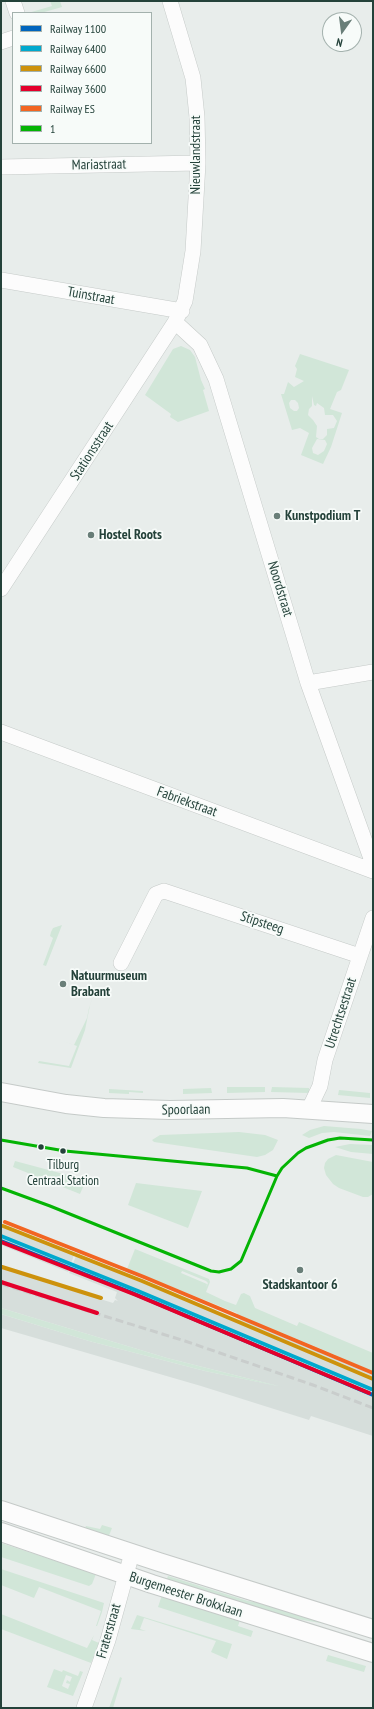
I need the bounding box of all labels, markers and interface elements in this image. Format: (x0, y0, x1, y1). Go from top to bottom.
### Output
legend (12, 12, 152, 144)
north arrow (322, 12, 362, 52)
text: Railway 1100 (50, 21, 106, 36)
text: N (335, 35, 344, 50)
text: Railway 6400 (50, 41, 106, 56)
text: Railway 6600 (50, 61, 106, 76)
text: Railway 3600 (50, 81, 106, 96)
text: Railway ES (50, 101, 95, 116)
street label: Nieuwlandstraat (188, 115, 204, 195)
text: 1 (50, 121, 55, 136)
street label: Mariastraat (72, 156, 126, 174)
street label: Tuinstraat (66, 284, 116, 308)
street label: Stationsstraat (67, 418, 117, 484)
place label: Kunstpodium T (285, 508, 360, 524)
marker: Kunstpodium T (272, 511, 282, 521)
place label: Hostel Roots (99, 527, 162, 543)
marker: Hostel Roots (86, 530, 96, 540)
street label: Noordstraat (264, 559, 296, 619)
street label: Fabriekstraat (155, 783, 219, 821)
street label: Stipsteeg (238, 908, 286, 938)
place label: Natuurmuseum Brabant (71, 968, 147, 1000)
street label: Utrechtsestraat (322, 975, 360, 1051)
marker: Natuurmuseum Brabant (58, 979, 68, 989)
street label: Spoorlaan (162, 1101, 210, 1119)
unlabelled marker (36, 1142, 46, 1152)
marker: Tilburg Centraal Station (58, 1146, 68, 1156)
place label: Tilburg Centraal Station (27, 1157, 99, 1188)
marker: Stadskantoor 6 (295, 1265, 305, 1275)
place label: Stadskantoor 6 (262, 1277, 338, 1293)
street label: Burgemeester Brokxlaan (127, 1569, 245, 1621)
street label: Fraterstraat (93, 1602, 125, 1660)

